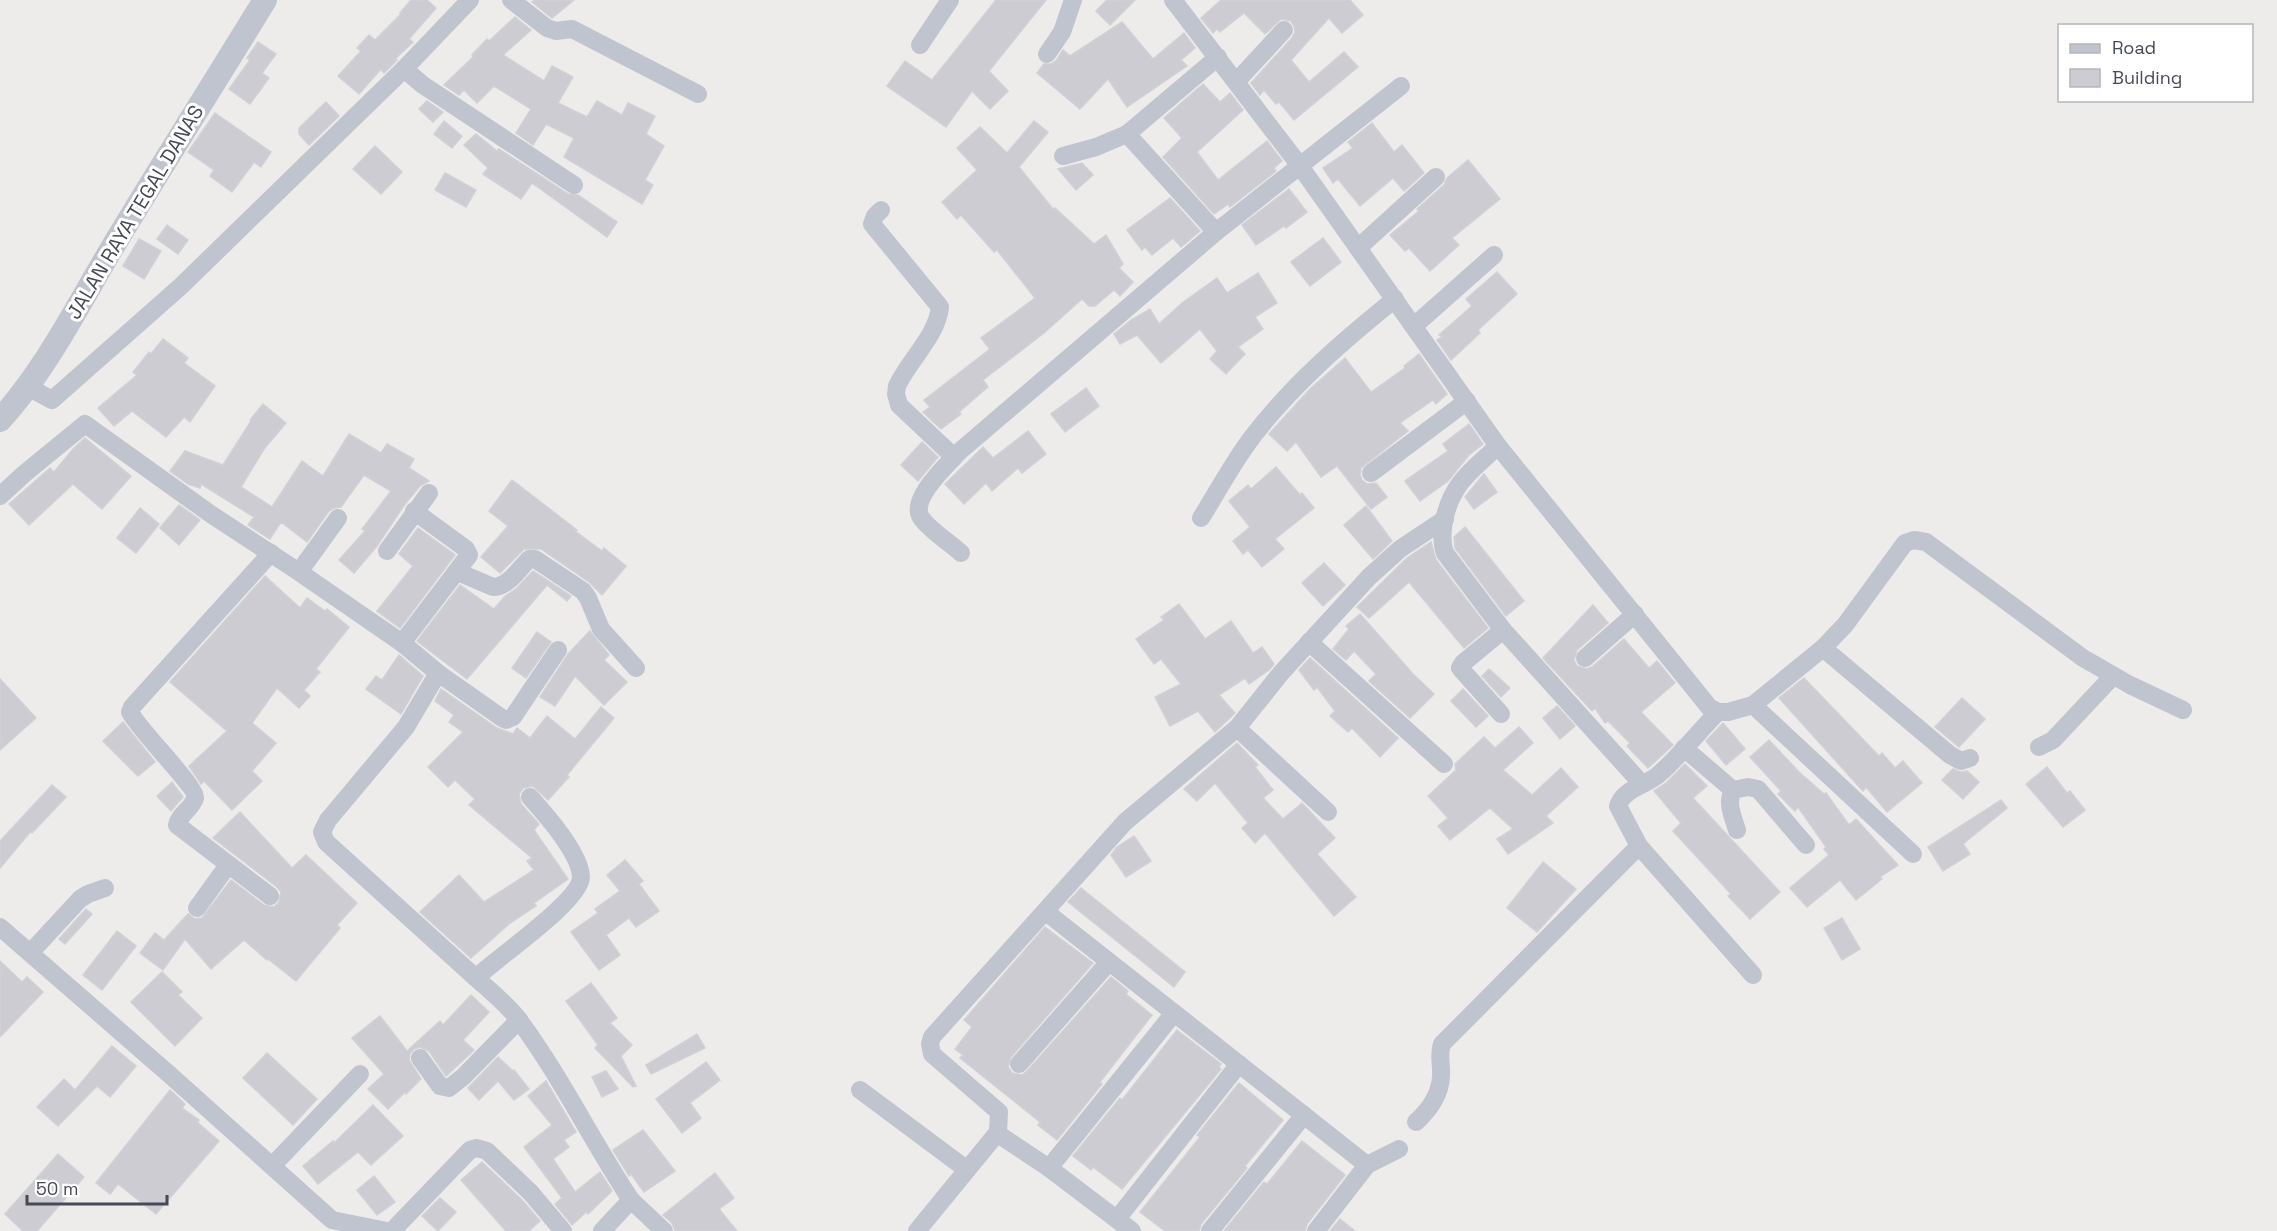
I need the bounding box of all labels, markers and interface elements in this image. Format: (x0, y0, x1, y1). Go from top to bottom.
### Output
legend (2058, 24, 2253, 102)
text: Road (2112, 36, 2156, 59)
text: Building (2112, 66, 2182, 89)
street label: JALAN RAYA TEGAL DANAS (61, 100, 209, 324)
scale bar (27, 1168, 166, 1206)
text: 50 m (36, 1177, 78, 1200)

